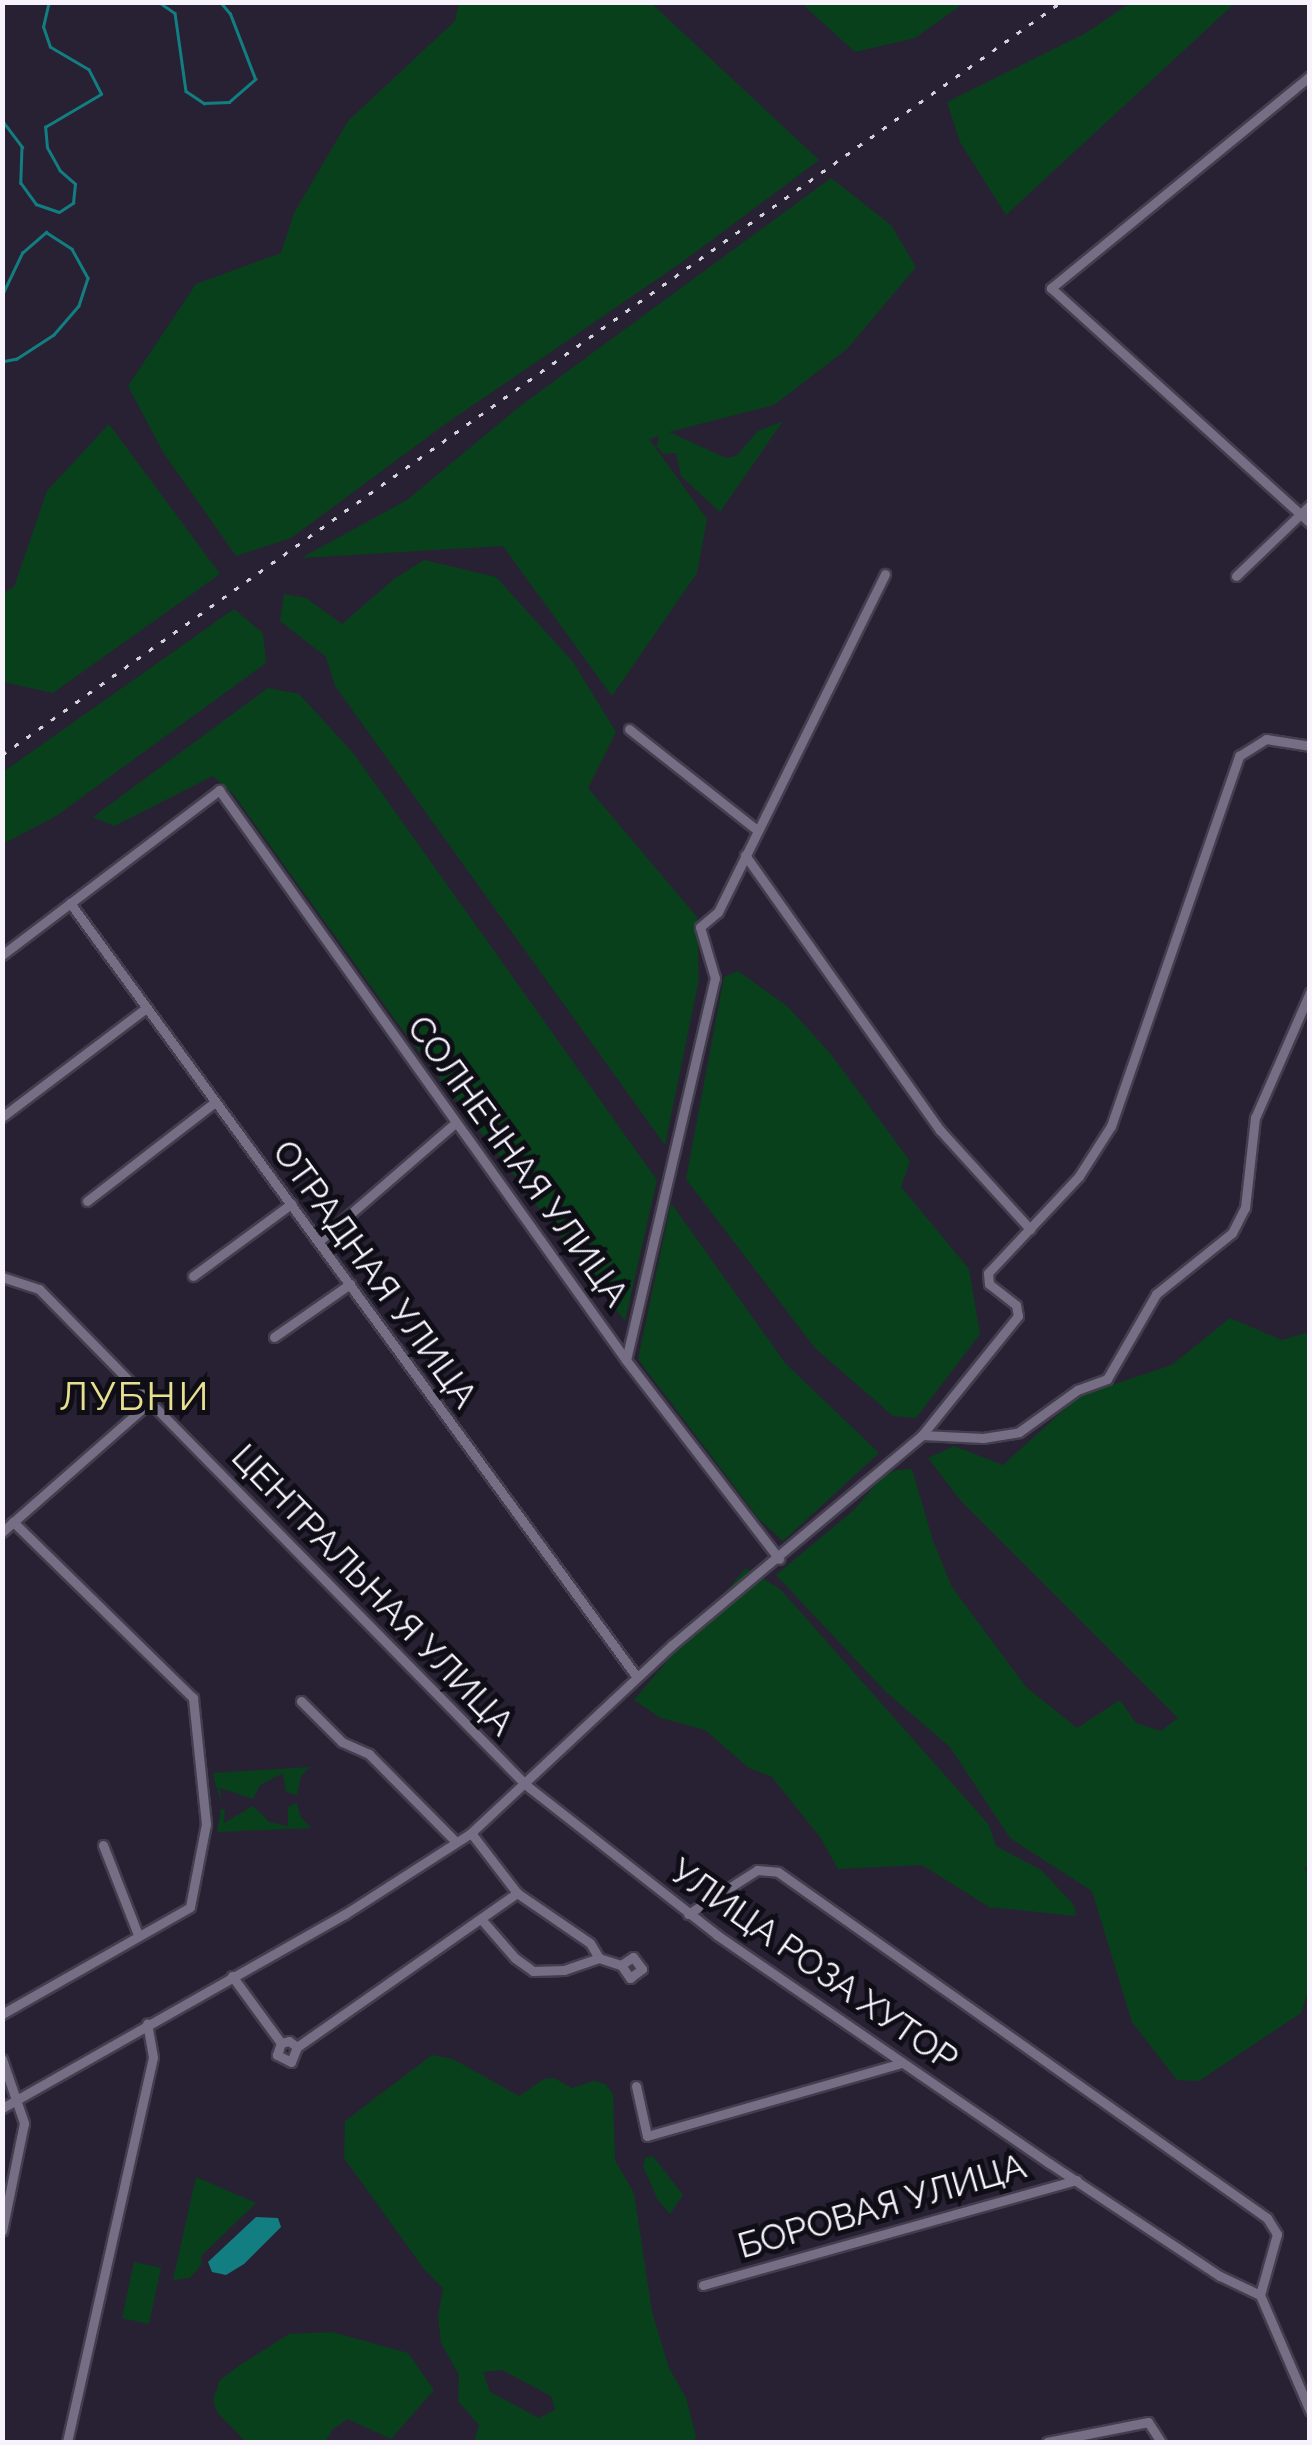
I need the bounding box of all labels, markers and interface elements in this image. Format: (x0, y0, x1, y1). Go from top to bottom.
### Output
street label: СОЛНЕЧНАЯ УЛИЦА (399, 1008, 637, 1314)
street label: ОТРАДНАЯ УЛИЦА (264, 1132, 486, 1416)
district label: ЛУБНИ (59, 1372, 211, 1420)
street label: ЦЕНТРАЛЬНАЯ УЛИЦА (223, 1436, 523, 1744)
street label: УЛИЦА РОЗА ХУТОР (661, 1849, 967, 2081)
street label: БОРОВАЯ УЛИЦА (733, 2145, 1031, 2267)

